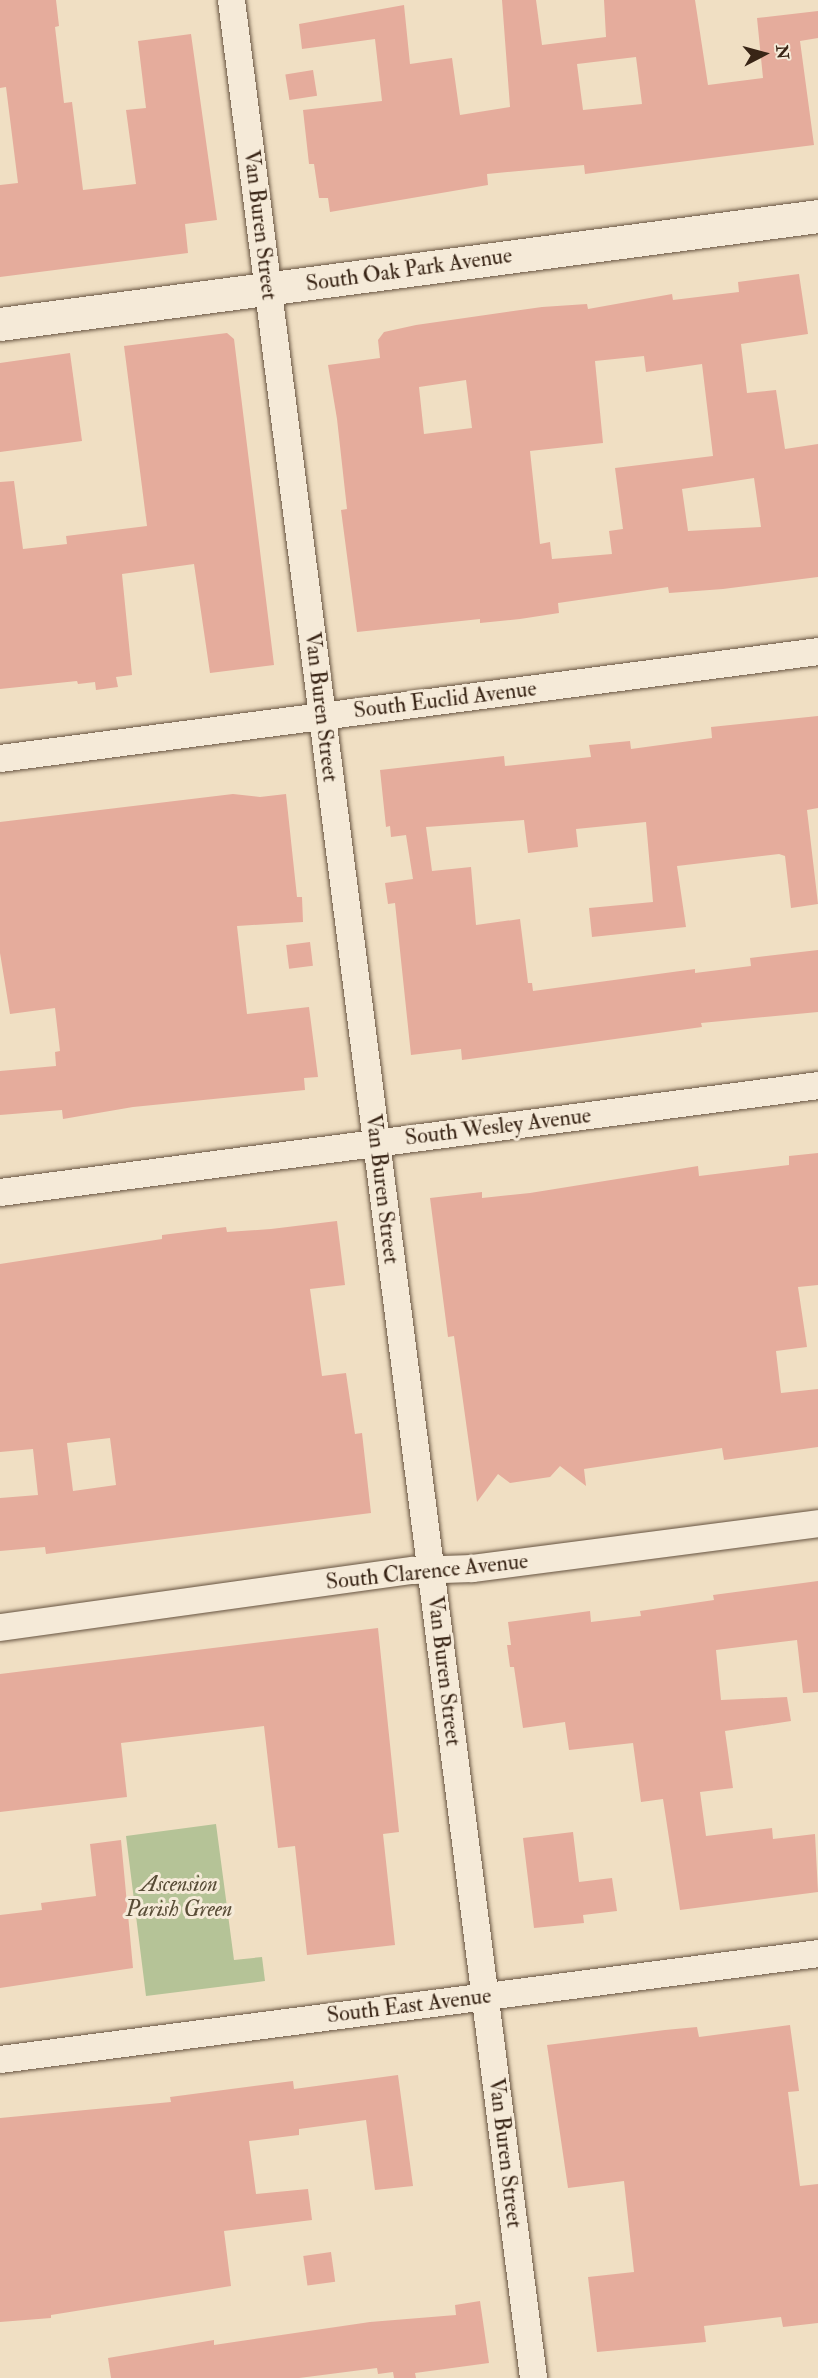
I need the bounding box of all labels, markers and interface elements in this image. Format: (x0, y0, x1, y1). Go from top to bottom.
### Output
north arrow (734, 24, 794, 84)
text: N (771, 44, 793, 60)
street label: Van Buren Street (238, 149, 282, 301)
street label: South Oak Park Avenue (304, 242, 514, 298)
street label: Van Buren Street (299, 631, 343, 783)
street label: South Euclid Avenue (352, 676, 538, 724)
street label: South Wesley Avenue (403, 1102, 593, 1152)
street label: Van Buren Street (360, 1113, 404, 1265)
street label: South Clarence Avenue (325, 1548, 529, 1596)
street label: Van Buren Street (422, 1595, 466, 1747)
park label: Ascension Parish Green (125, 1871, 233, 1922)
street label: South East Avenue (325, 1983, 493, 2029)
street label: Van Buren Street (483, 2077, 527, 2229)

